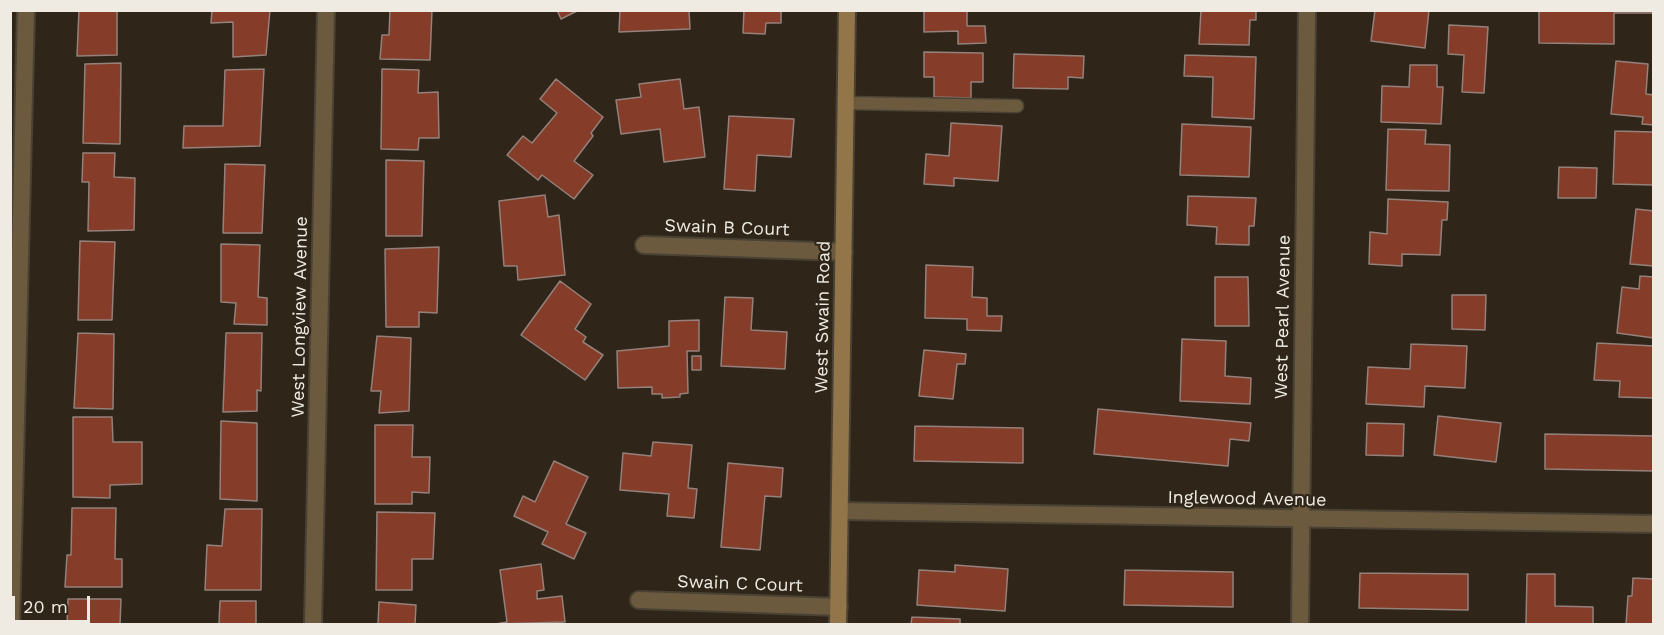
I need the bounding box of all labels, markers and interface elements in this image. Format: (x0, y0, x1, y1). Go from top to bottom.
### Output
street label: Swain B Court (664, 215, 790, 241)
street label: West Longview Avenue (287, 216, 313, 418)
street label: West Pearl Avenue (1271, 235, 1295, 399)
street label: West Swain Road (811, 240, 835, 394)
street label: Inglewood Avenue (1167, 487, 1327, 511)
street label: Swain C Court (677, 571, 803, 597)
scale bar (15, 584, 93, 622)
text: 20 m (23, 596, 68, 617)

